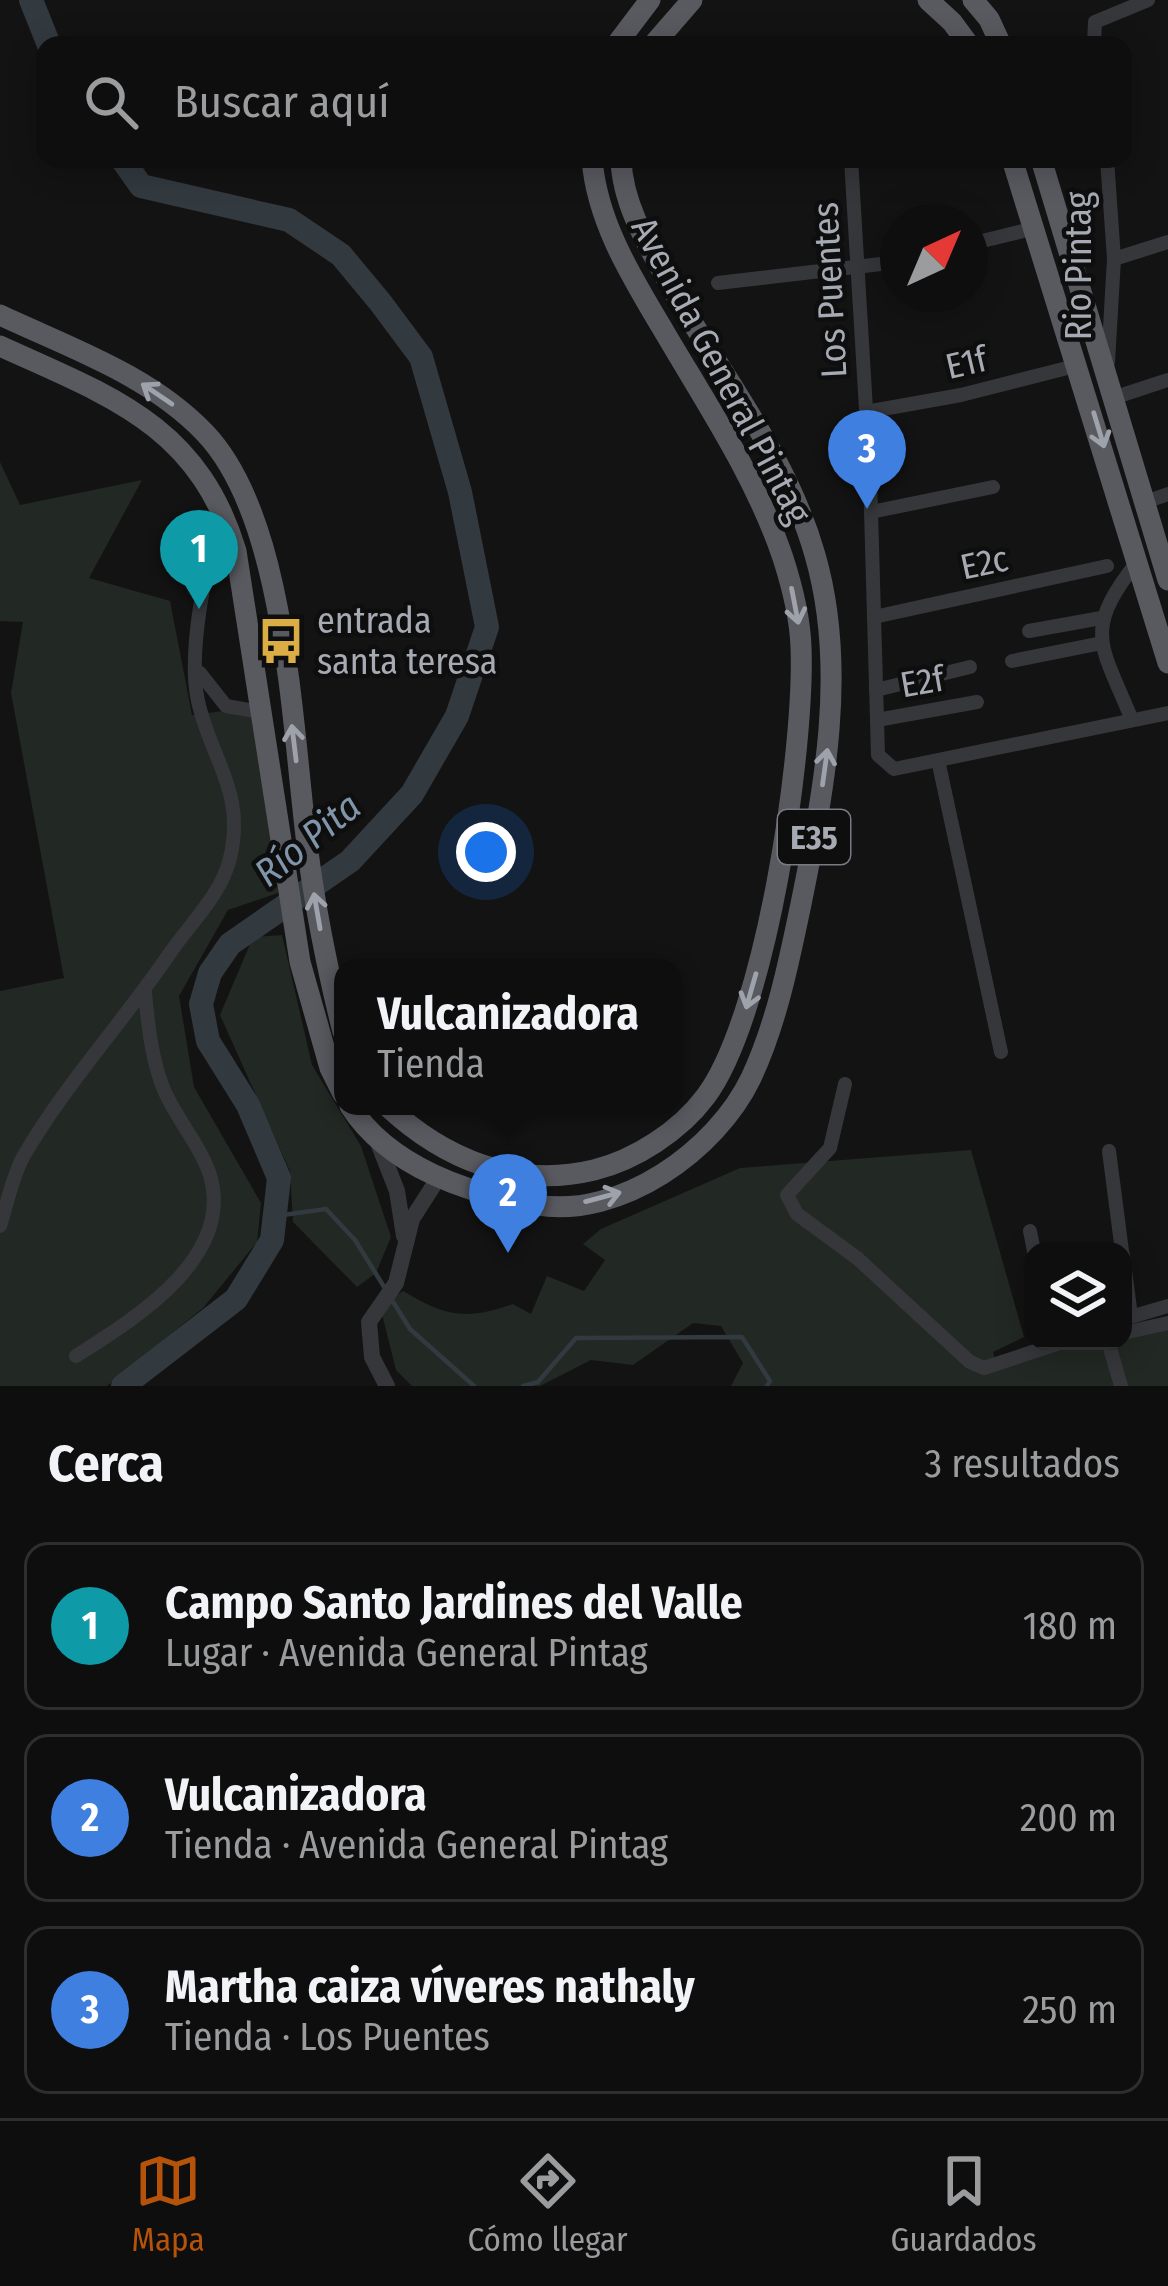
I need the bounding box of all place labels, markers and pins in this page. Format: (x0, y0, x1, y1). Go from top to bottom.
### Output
pin: 3 (828, 410, 906, 509)
pin: 1 (160, 510, 238, 609)
place label: entrada santa teresa (317, 599, 497, 684)
bus stop icon: entrada santa teresa (256, 616, 306, 666)
pin: 2 (469, 1154, 547, 1253)

